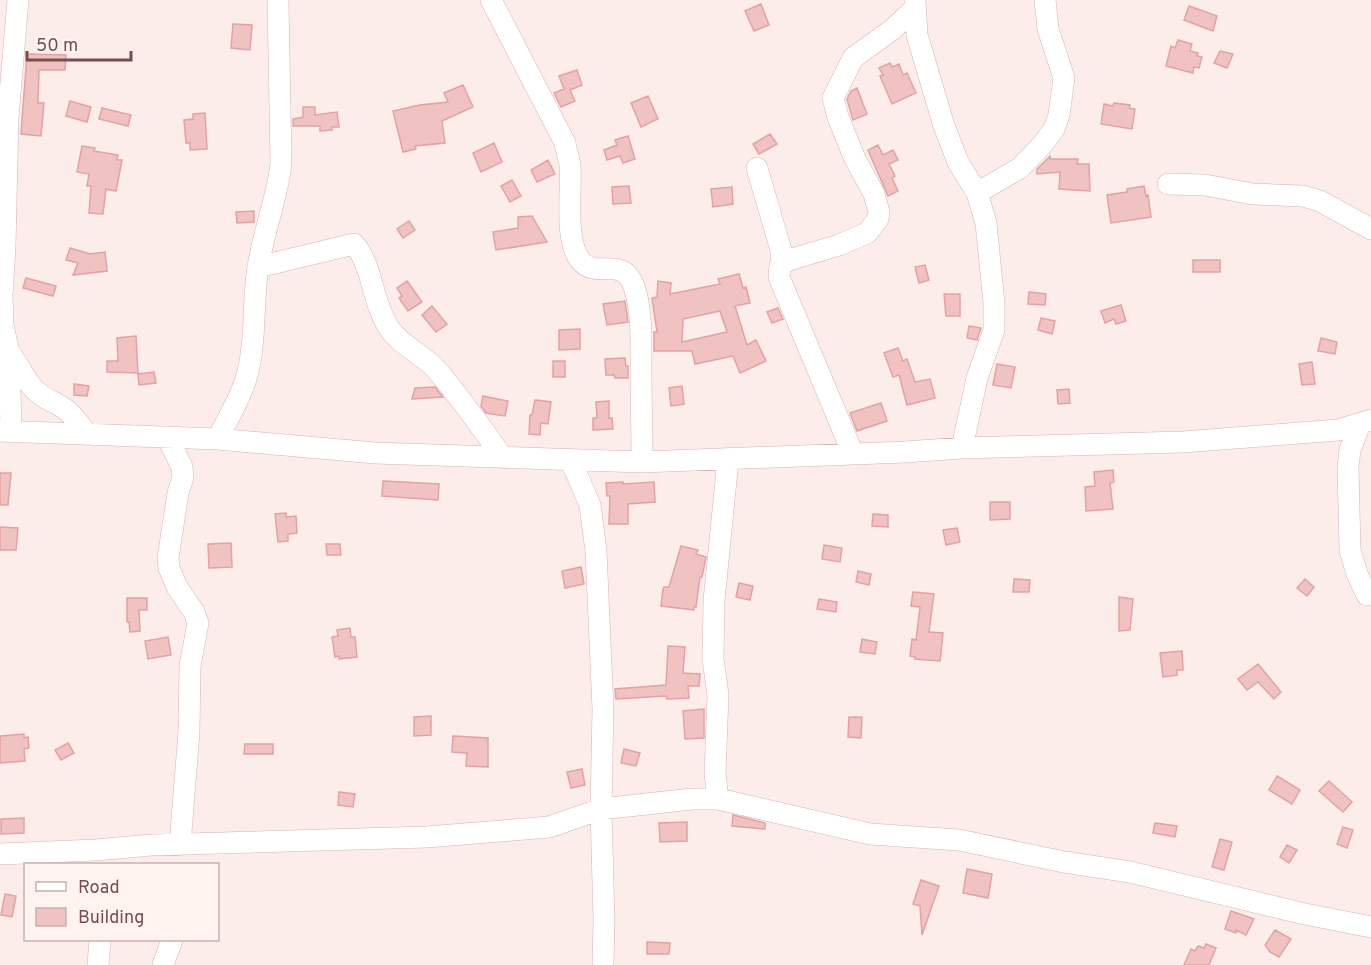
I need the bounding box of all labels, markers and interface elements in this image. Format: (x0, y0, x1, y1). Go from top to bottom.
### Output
scale bar (27, 24, 130, 62)
text: 50 m (36, 35, 78, 58)
legend (24, 863, 219, 941)
text: Road (78, 877, 120, 900)
text: Building (78, 907, 144, 930)

